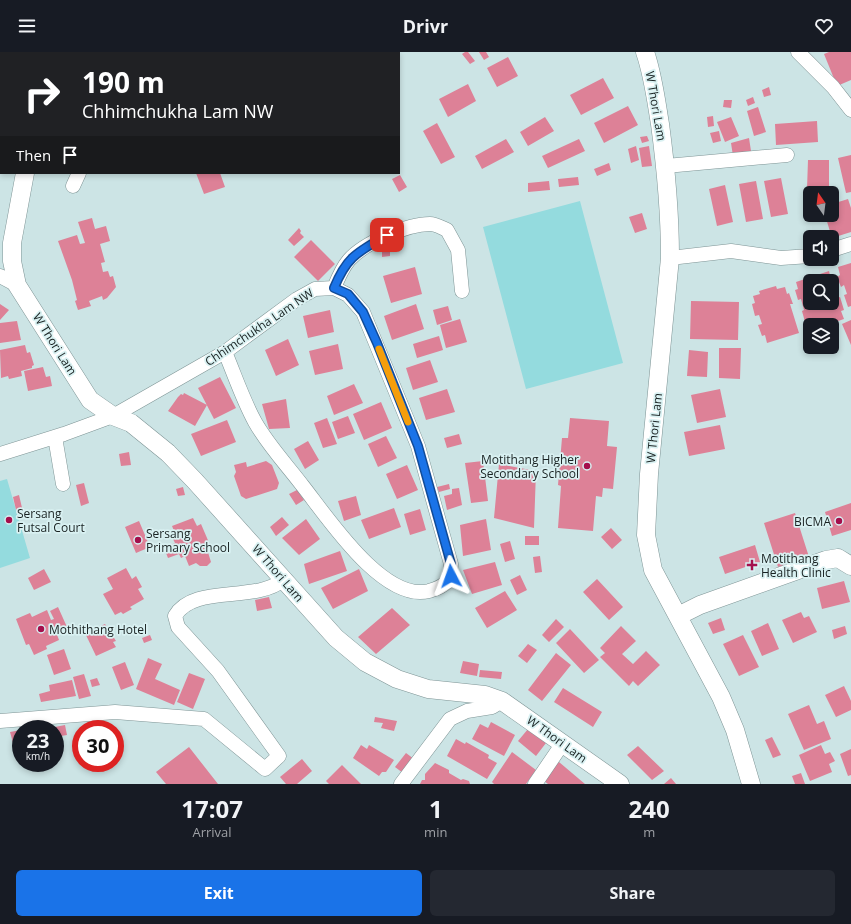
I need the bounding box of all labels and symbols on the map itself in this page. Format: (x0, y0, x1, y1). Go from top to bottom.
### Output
street label: W Thori Lam (642, 70, 670, 142)
north arrow (803, 186, 839, 222)
pin (370, 218, 404, 252)
street label: Chhimchukha Lam NW (201, 284, 317, 370)
street label: W Thori Lam (29, 310, 81, 378)
street label: W Thori Lam (642, 392, 666, 464)
place label: Motithang Higher Secondary School (480, 451, 579, 482)
marker: Motithang Higher Secondary School (582, 461, 592, 471)
place label: Sersang Futsal Court (17, 505, 85, 536)
place label: BICMA (794, 513, 831, 530)
marker: Sersang Futsal Court (4, 515, 14, 525)
marker: BICMA (834, 516, 844, 526)
place label: Sersang Primary School (146, 525, 230, 556)
marker: Sersang Primary School (133, 535, 143, 545)
street label: W Thori Lam (248, 541, 308, 605)
place label: Motithang Health Clinic (761, 550, 831, 581)
position arrow (430, 555, 472, 597)
marker: Motithang Health Clinic (746, 559, 758, 571)
place label: Mothithang Hotel (49, 621, 147, 638)
marker: Mothithang Hotel (36, 624, 46, 634)
street label: W Thori Lam (523, 711, 591, 767)
speed limit sign: 30 (72, 720, 124, 772)

